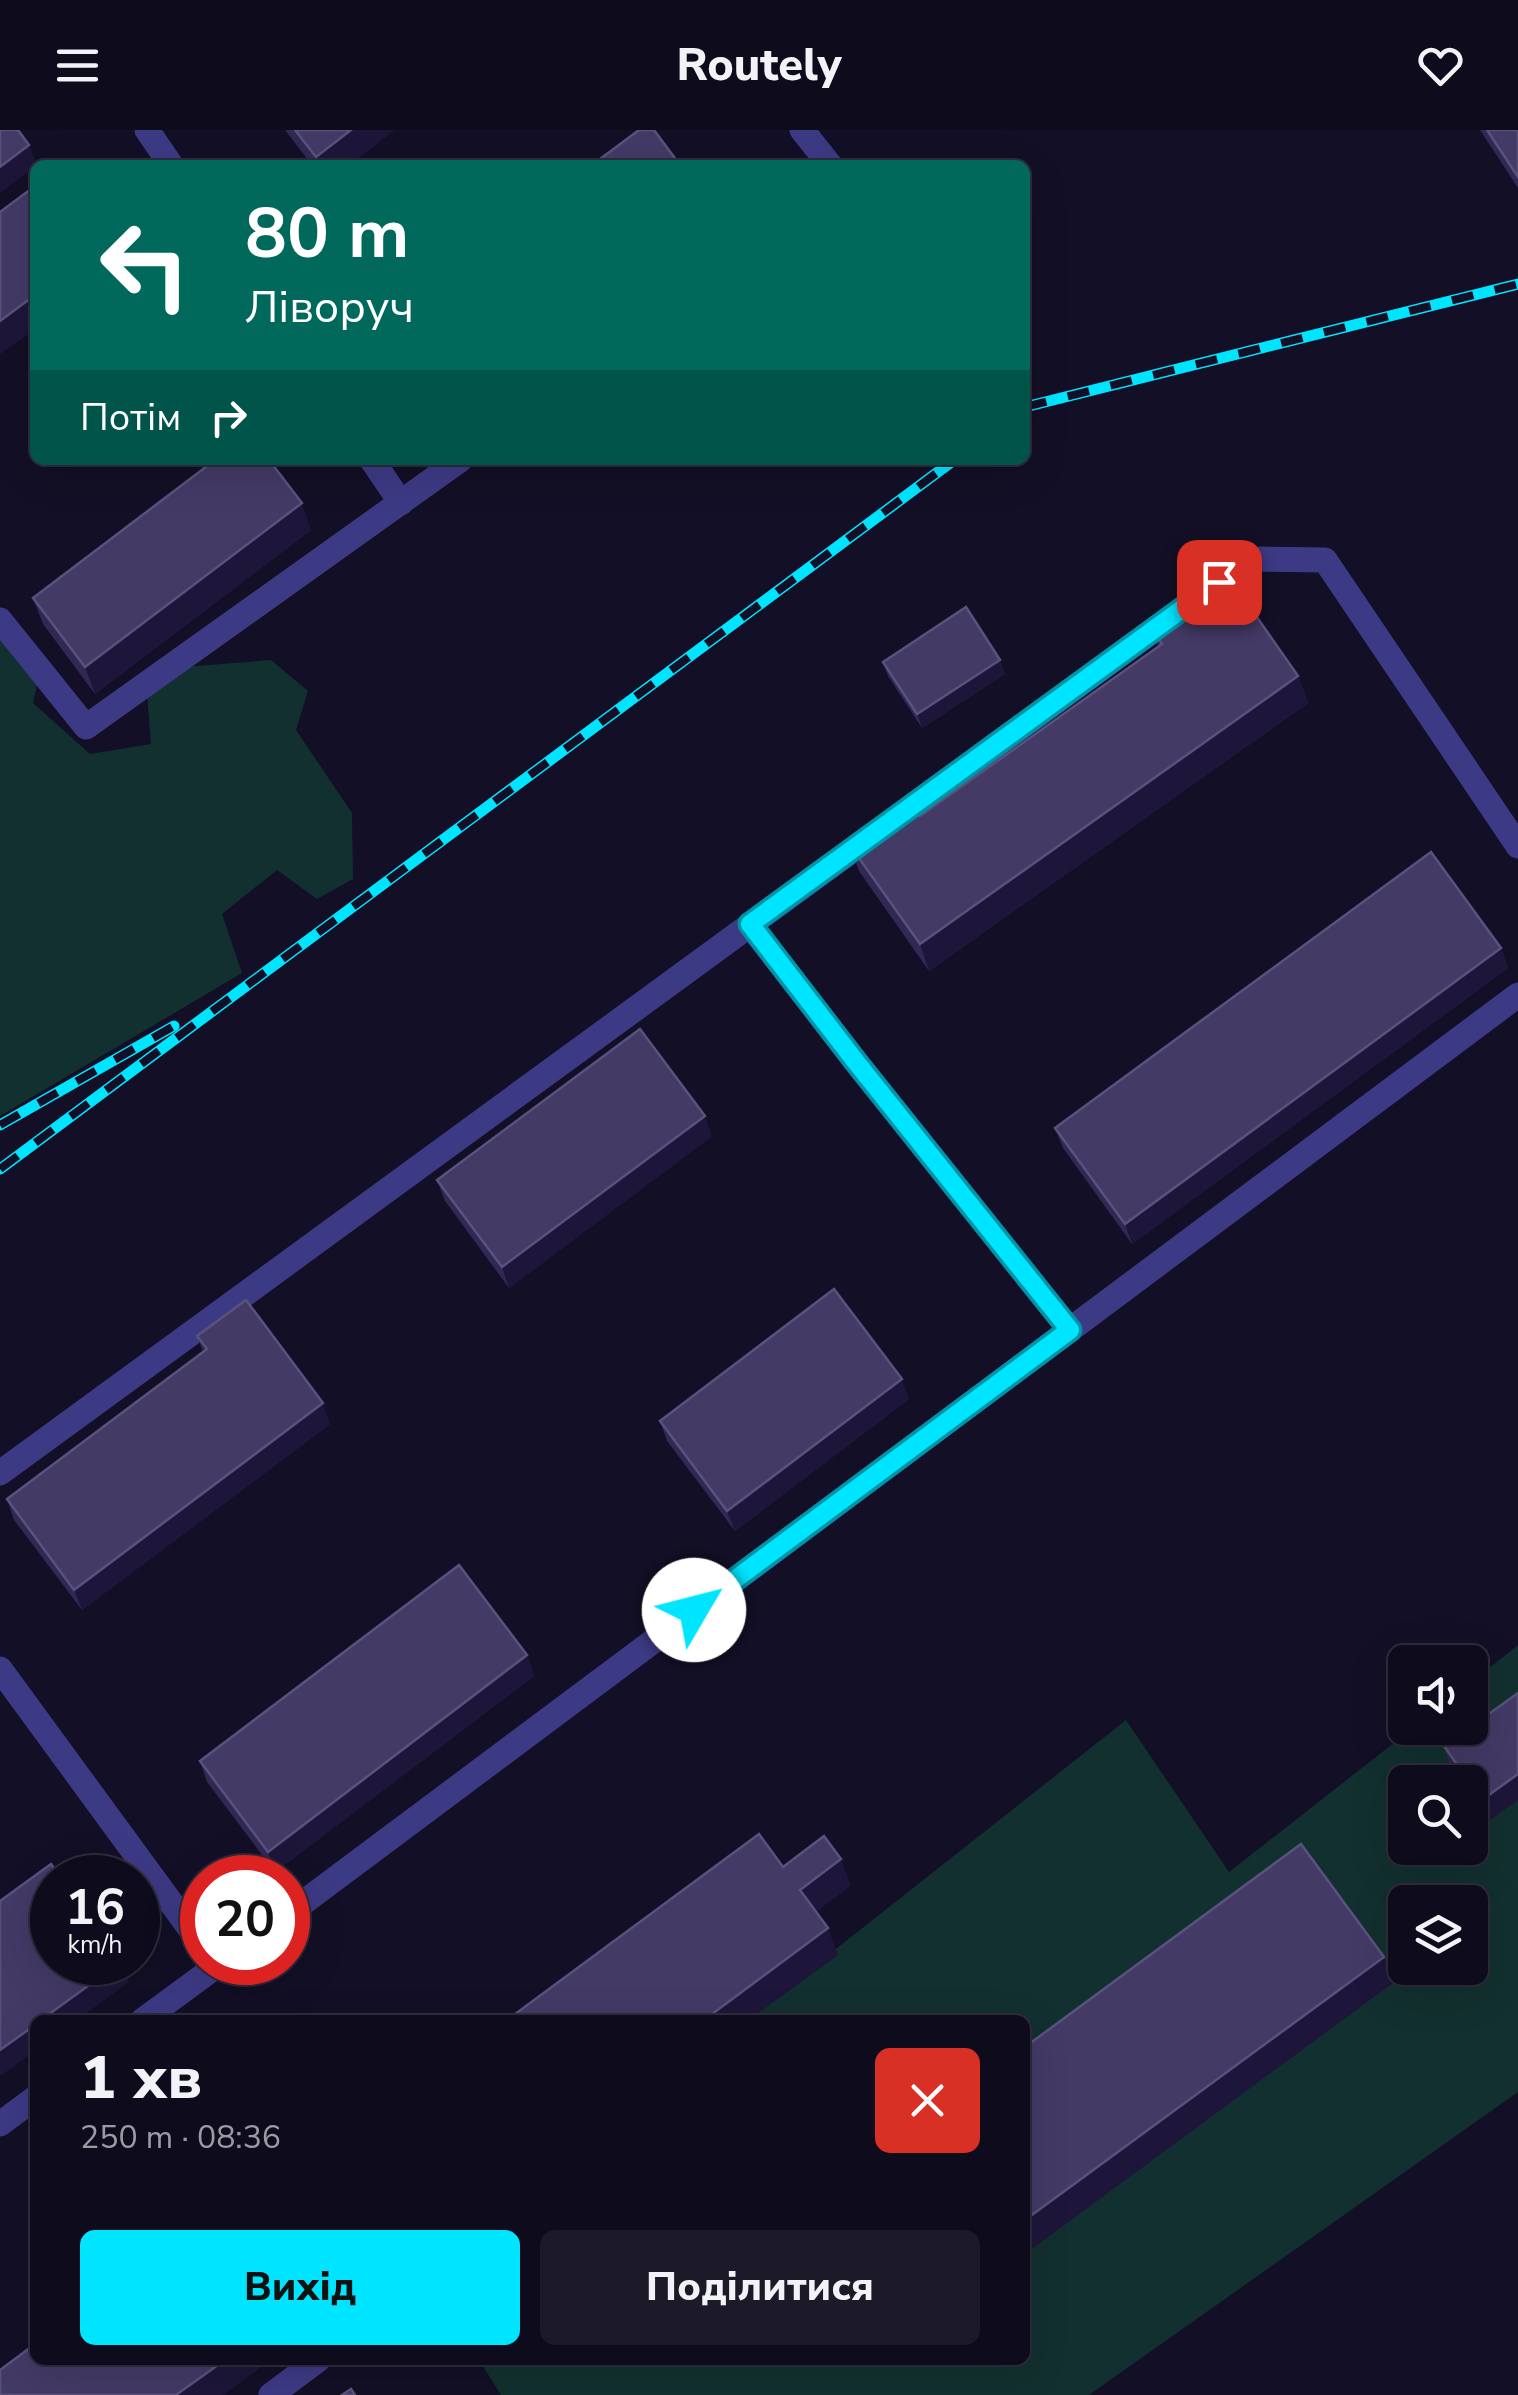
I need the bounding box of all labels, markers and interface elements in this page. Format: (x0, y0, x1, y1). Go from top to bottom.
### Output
text: Routely (677, 35, 841, 96)
icon: menu (50, 38, 105, 93)
icon: heart (1413, 38, 1468, 93)
text: 80 m (245, 186, 409, 282)
icon: left (80, 200, 210, 330)
text: Ліворуч (245, 277, 414, 338)
icon: right (201, 390, 256, 445)
text: Потім (80, 392, 181, 443)
pin (1177, 540, 1262, 625)
icon: arrive (1192, 555, 1247, 610)
position arrow (642, 1558, 746, 1662)
map controls (1388, 1645, 1488, 1985)
button: sound (1388, 1645, 1488, 1745)
button: search (1388, 1765, 1488, 1865)
speed limit sign: 20 (180, 1855, 310, 1985)
text: 16 (65, 1873, 125, 1942)
button: layers (1388, 1885, 1488, 1985)
text: km/h (67, 1928, 123, 1962)
text: 1 хв (80, 2037, 202, 2119)
button: close (875, 2048, 980, 2153)
text: 250 m · 08:36 (80, 2116, 281, 2159)
button: Вихід (80, 2230, 520, 2345)
button: Поділитися (540, 2230, 980, 2345)

